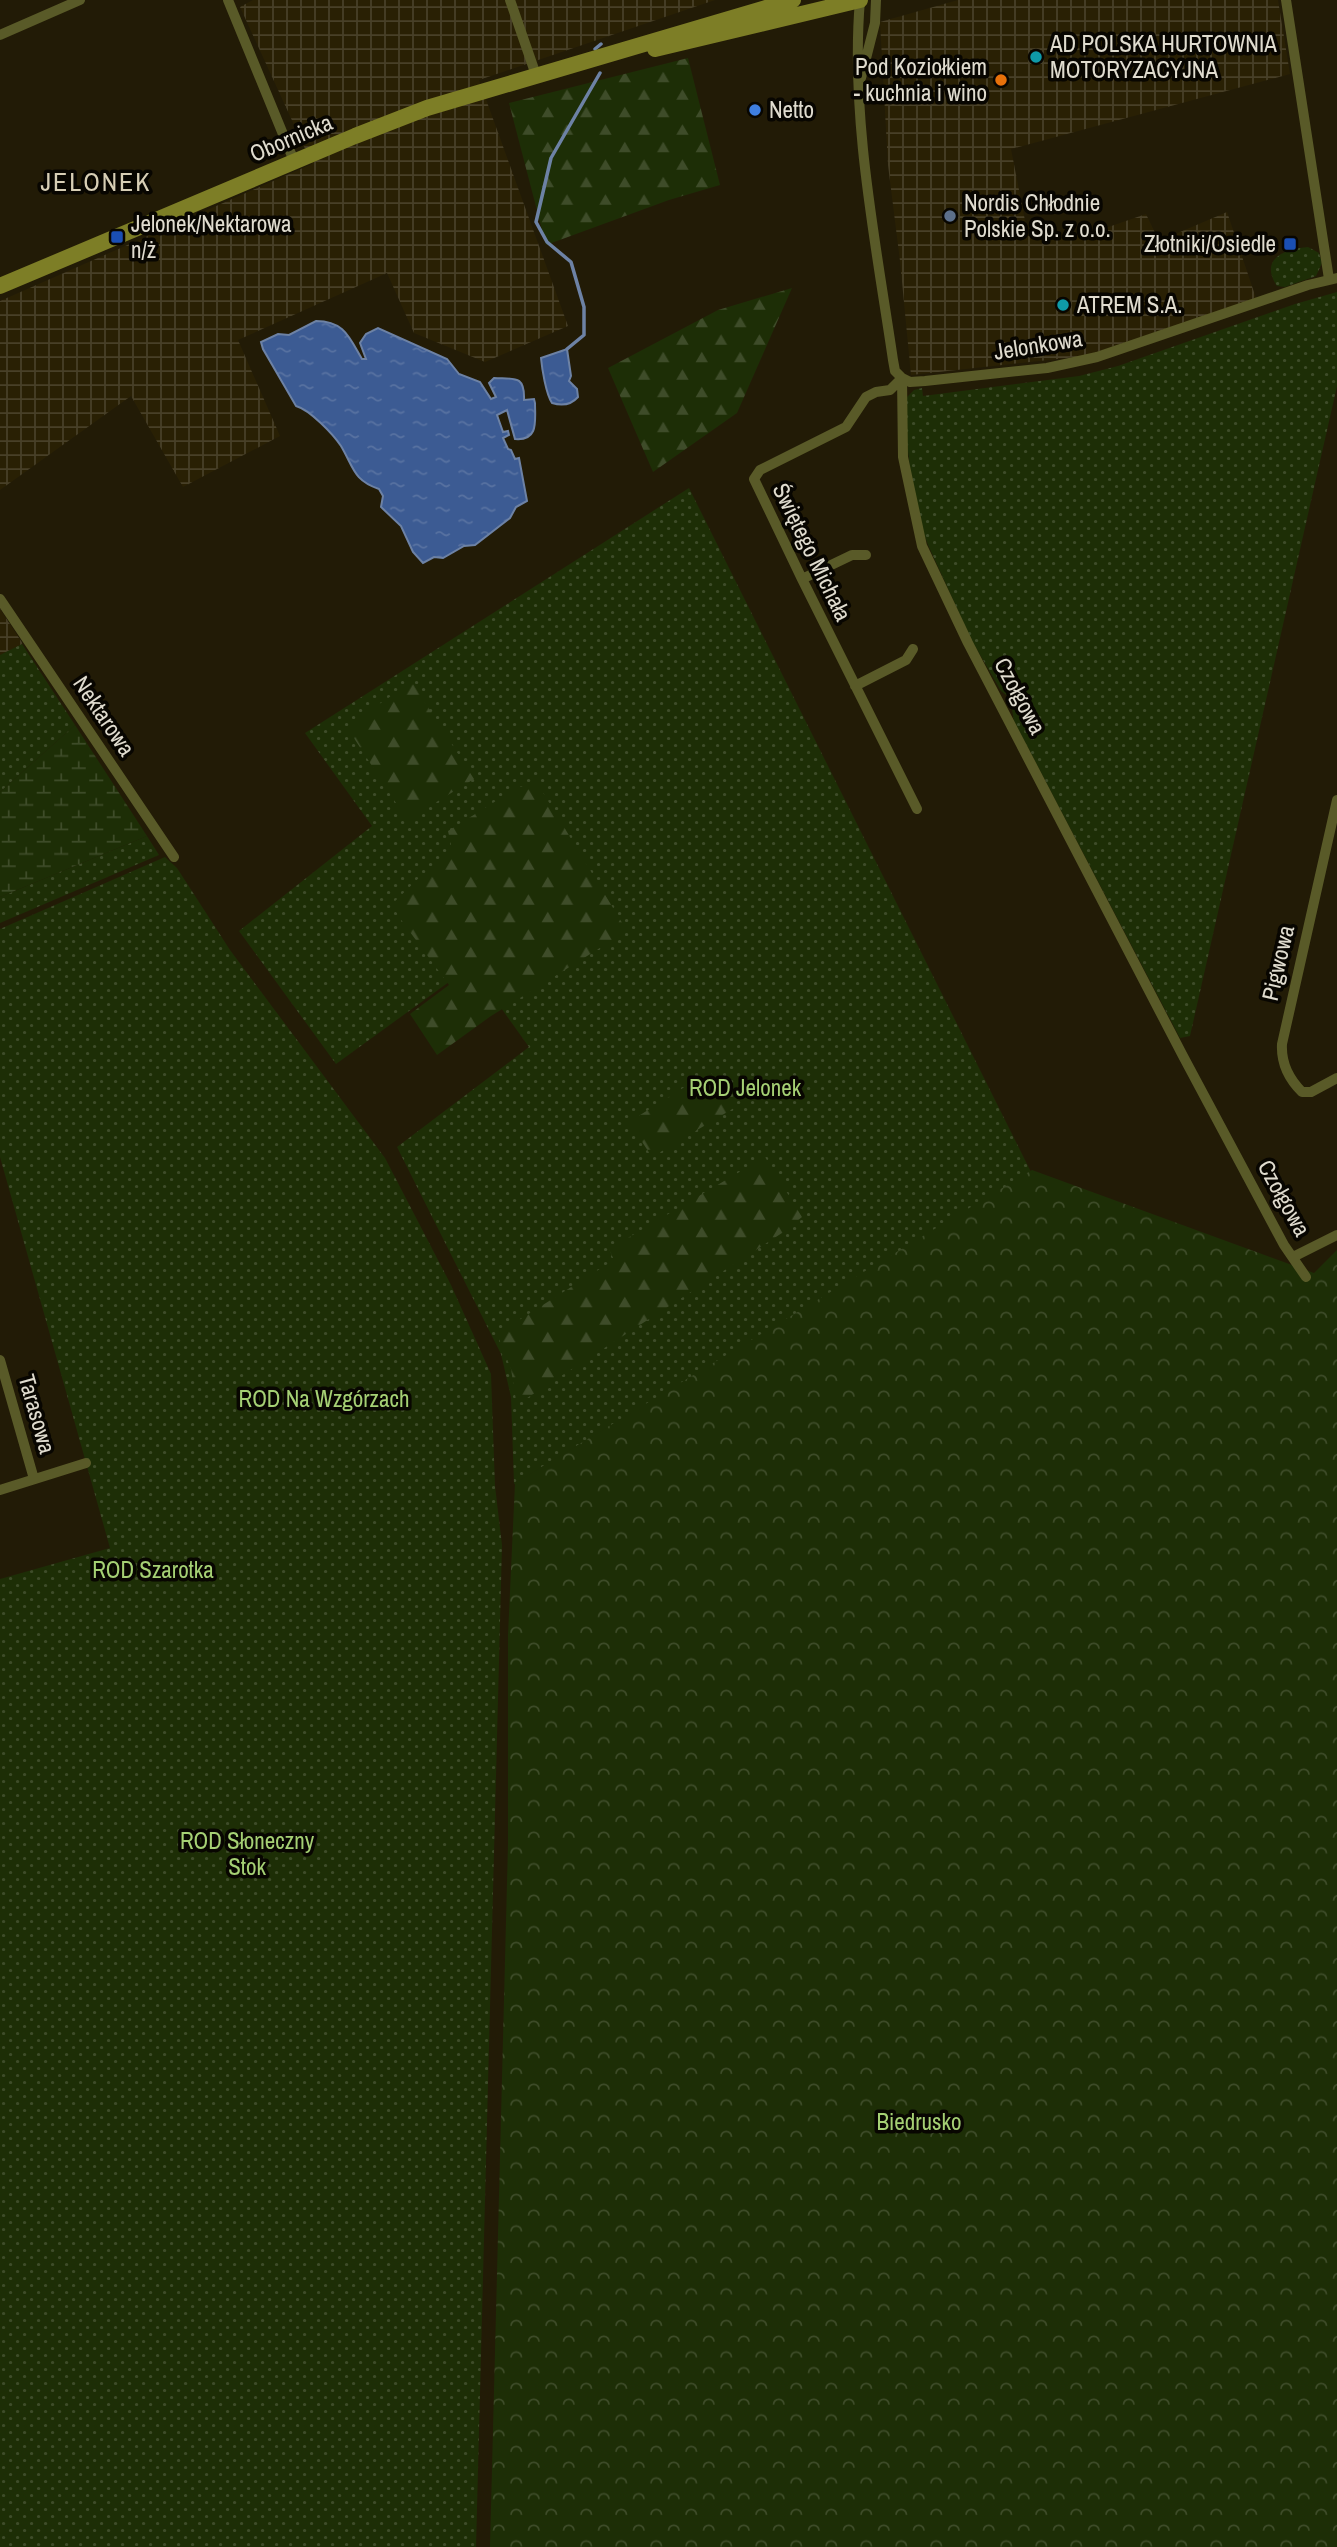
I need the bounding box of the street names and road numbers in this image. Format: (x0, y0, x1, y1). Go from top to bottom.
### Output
street label: Obornicka (245, 106, 337, 169)
street label: Jelonkowa (991, 322, 1085, 367)
street label: Świętego Michała (766, 478, 859, 626)
street label: Czołgowa (987, 652, 1054, 740)
street label: Nektarowa (66, 670, 143, 762)
street label: Pigwowa (1254, 922, 1301, 1004)
street label: Czołgowa (1251, 1154, 1318, 1242)
street label: Tarasowa (11, 1371, 64, 1458)

